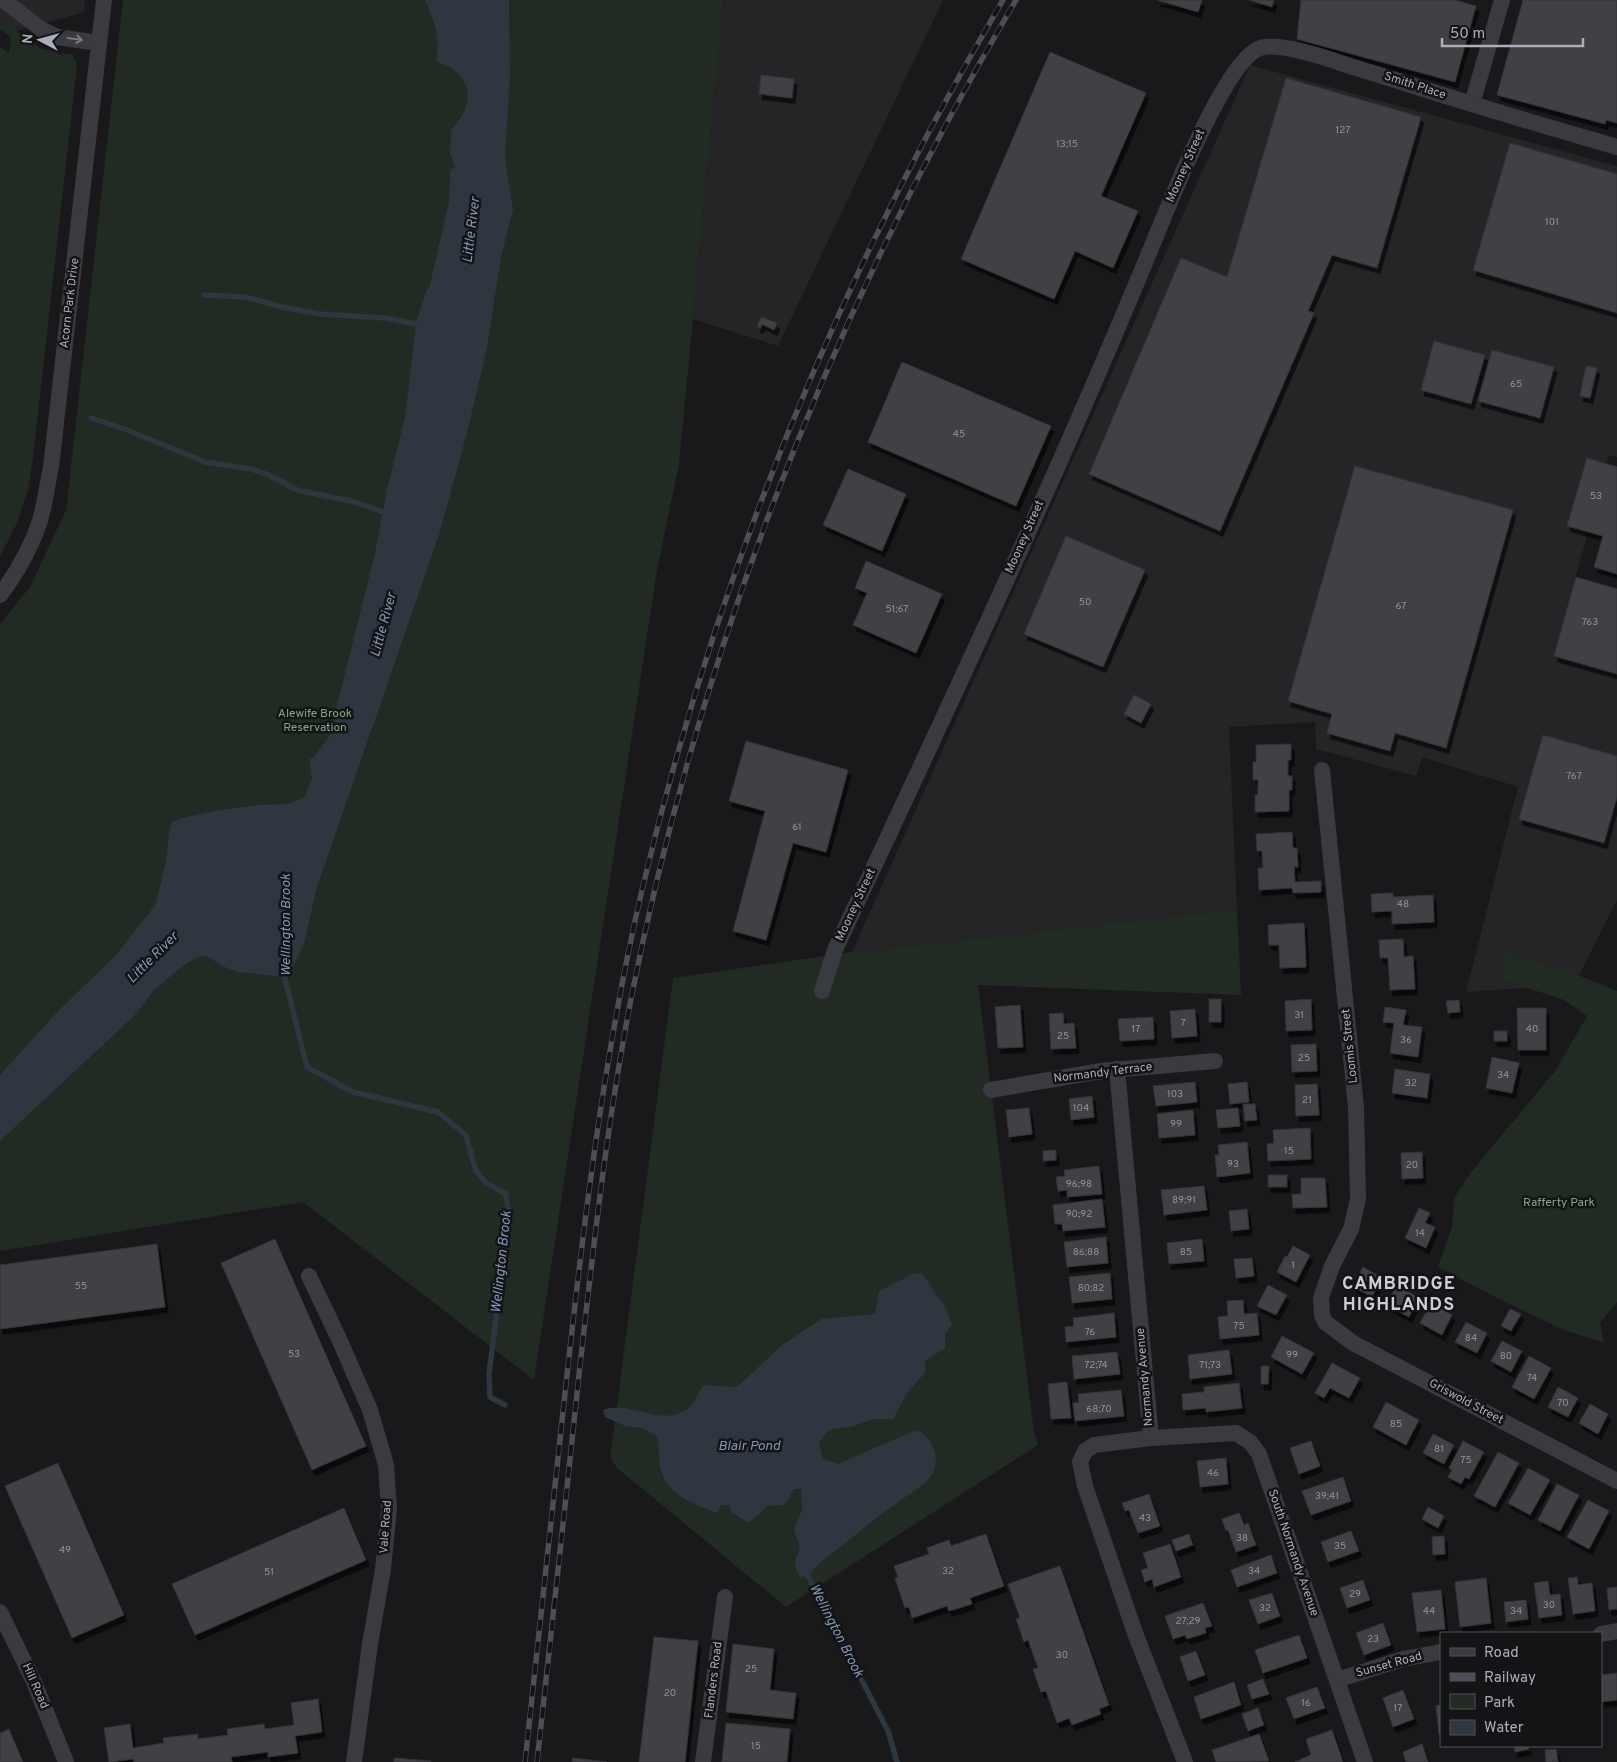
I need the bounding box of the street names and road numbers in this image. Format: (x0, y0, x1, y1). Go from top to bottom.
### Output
street label: Smith Place (1382, 68, 1448, 104)
street label: Mooney Street (1163, 127, 1209, 205)
street label: Acorn Park Drive (57, 257, 83, 349)
street label: Mooney Street (1002, 498, 1048, 576)
street label: Mooney Street (832, 866, 880, 944)
street label: Loomis Street (1338, 1008, 1362, 1084)
street label: Normandy Terrace (1053, 1059, 1153, 1087)
street label: Normandy Avenue (1133, 1327, 1157, 1427)
street label: Griswold Street (1426, 1376, 1506, 1428)
street label: South Normandy Avenue (1264, 1487, 1322, 1619)
street label: Vale Road (376, 1500, 396, 1554)
street label: Flanders Road (701, 1641, 727, 1719)
street label: Sunset Road (1354, 1649, 1424, 1681)
street label: Hill Road (18, 1661, 52, 1711)

